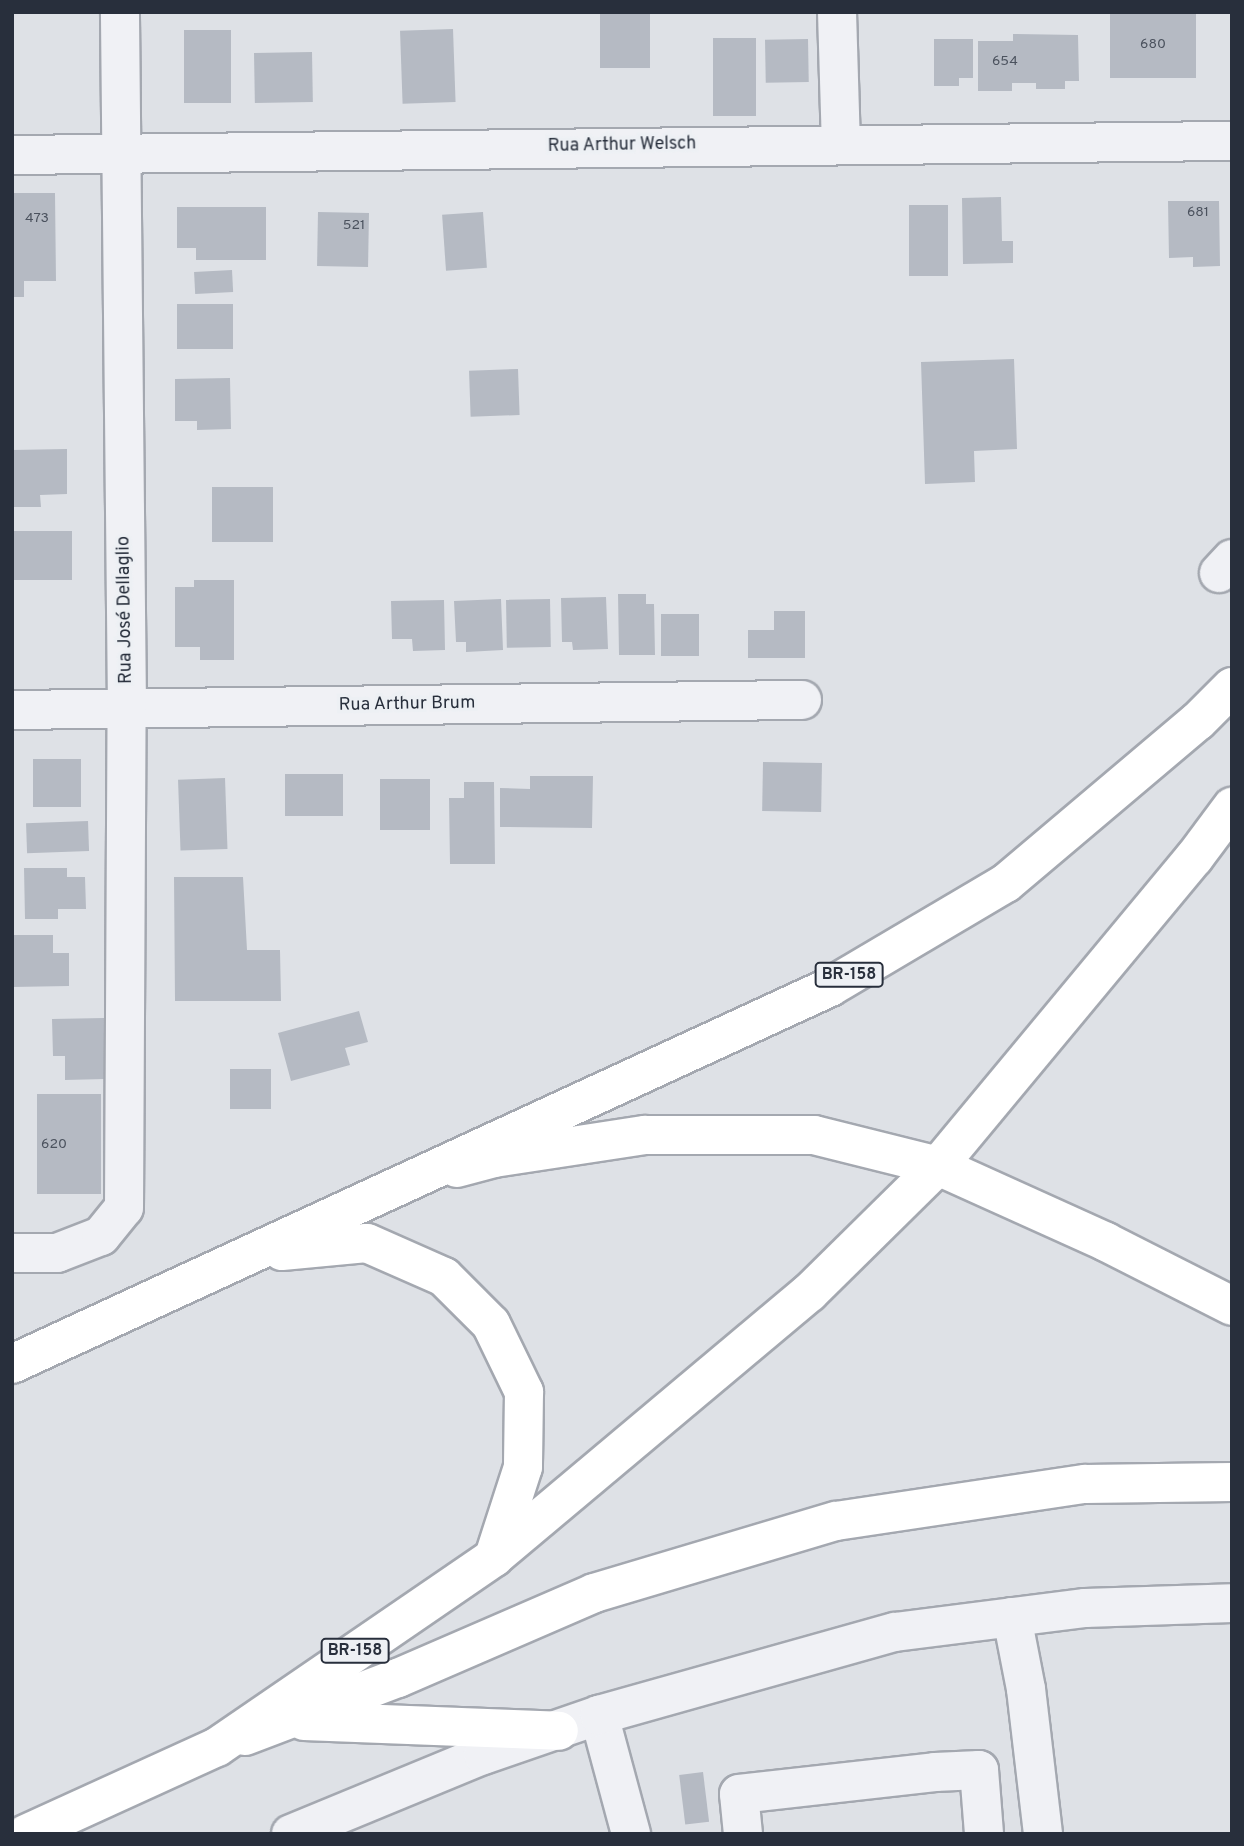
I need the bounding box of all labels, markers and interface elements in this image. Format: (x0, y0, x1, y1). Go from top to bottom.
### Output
house number: 680 (1140, 37, 1166, 53)
house number: 654 (992, 54, 1018, 70)
street label: Rua Arthur Welsch (547, 134, 697, 158)
house number: 681 (1187, 205, 1209, 221)
house number: 473 (25, 211, 49, 227)
house number: 521 (343, 218, 365, 234)
street label: Rua José Dellaglio (114, 536, 138, 684)
street label: Rua Arthur Brum (338, 693, 476, 717)
road number: BR-158 (814, 962, 884, 987)
house number: 620 (41, 1137, 67, 1153)
road number: BR-158 (320, 1638, 390, 1664)

